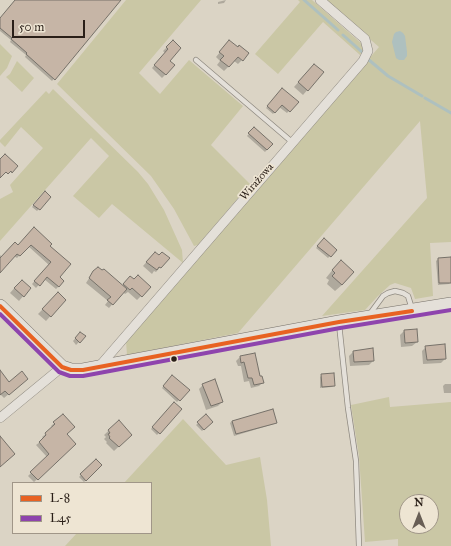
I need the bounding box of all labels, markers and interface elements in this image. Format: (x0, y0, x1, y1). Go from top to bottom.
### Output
scale bar (14, 12, 87, 38)
text: 50 m (19, 20, 44, 34)
street label: Wirażowa (237, 161, 277, 203)
unlabelled marker (169, 354, 179, 364)
legend (12, 482, 152, 534)
text: L-8 (50, 491, 70, 505)
north arrow (399, 494, 439, 534)
text: N (414, 496, 424, 509)
text: L45 (50, 511, 71, 525)

